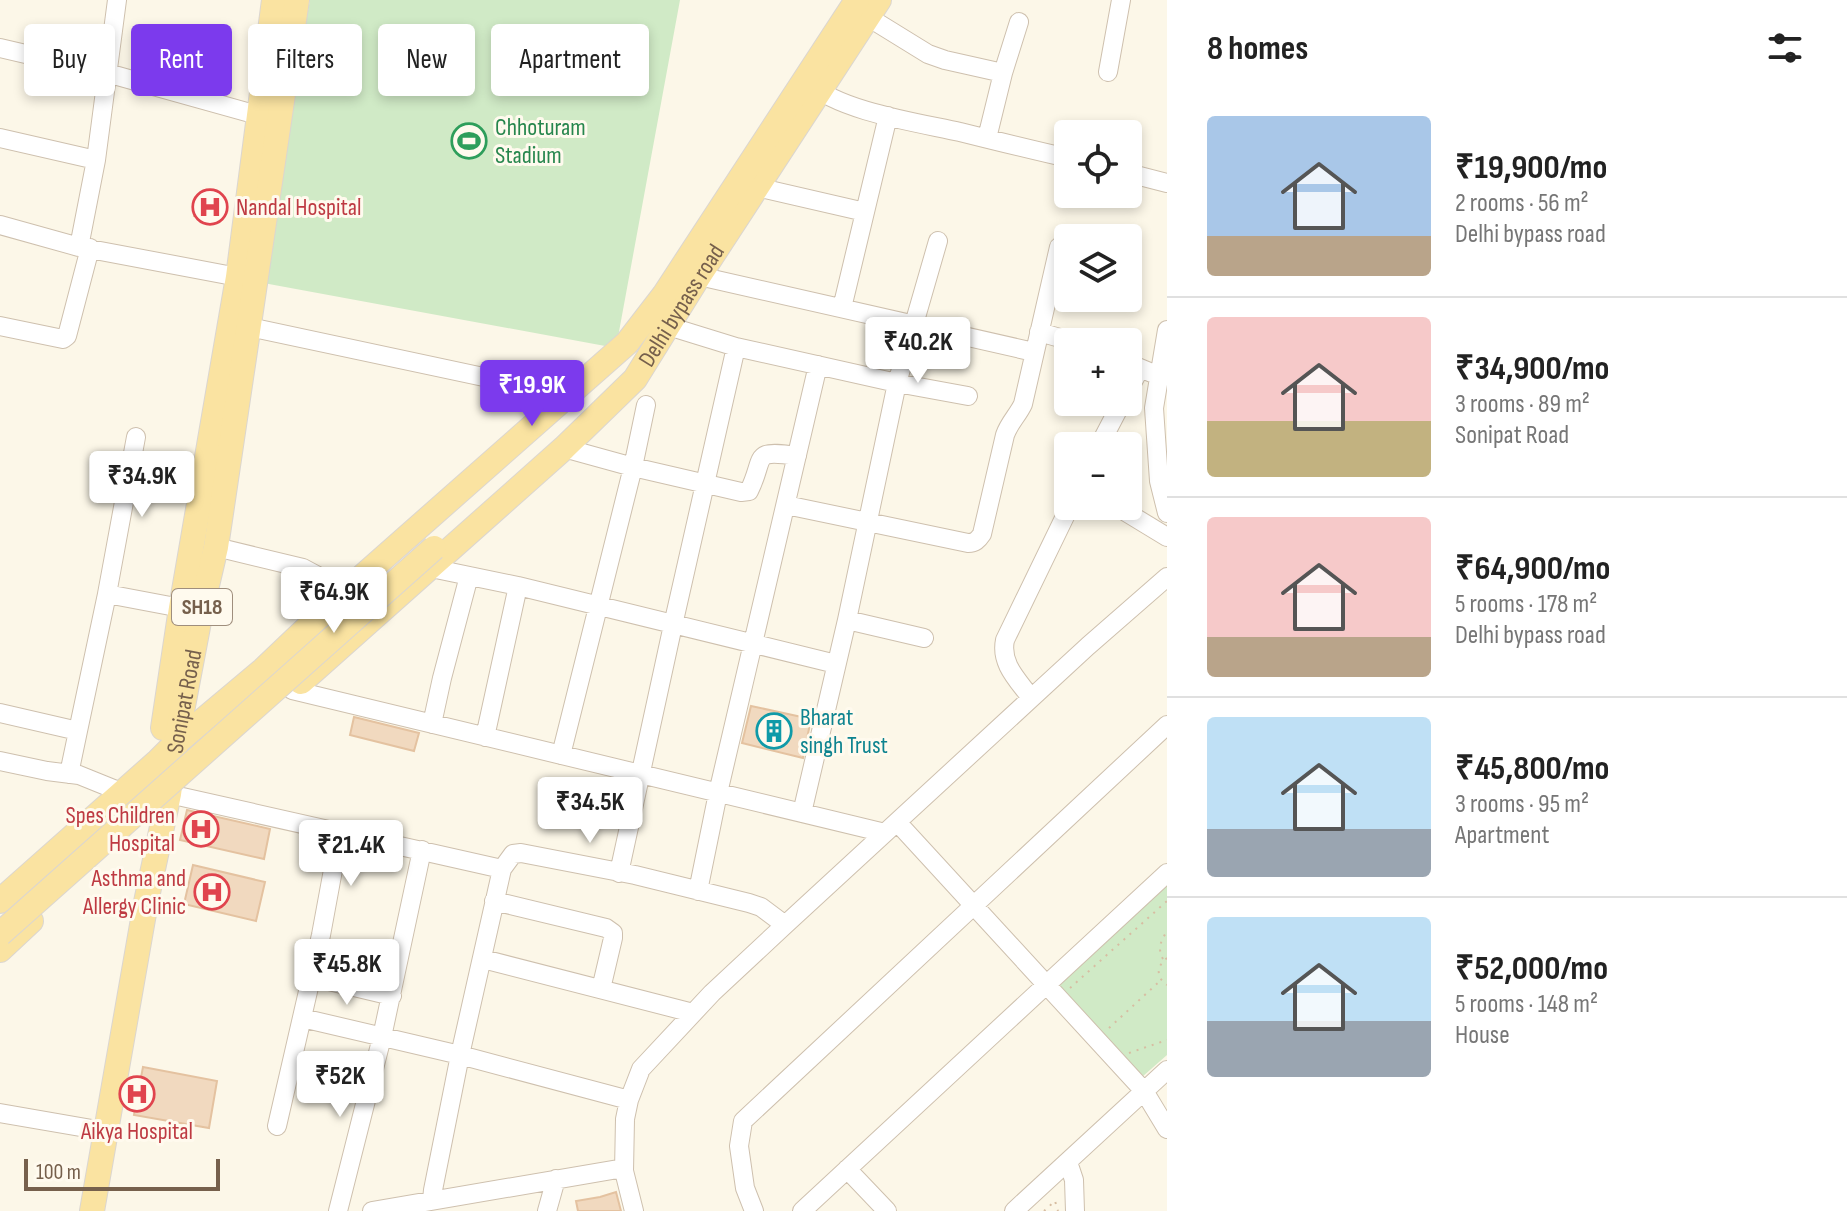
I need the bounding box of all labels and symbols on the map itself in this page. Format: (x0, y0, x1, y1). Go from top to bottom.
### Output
place label: Chhoturam Stadium (495, 113, 586, 170)
sports icon: Chhoturam Stadium (450, 122, 488, 160)
hospital icon: Nandal Hospital (191, 188, 229, 226)
place label: Nandal Hospital (236, 193, 361, 222)
street label: Delhi bypass road (632, 238, 730, 372)
pin: ₹40.2K (853, 317, 983, 385)
pin: ₹19.9K (467, 360, 597, 428)
pin: ₹34.9K (77, 451, 207, 519)
pin: ₹64.9K (269, 567, 399, 635)
road number: SH18 (172, 589, 232, 625)
street label: Sonipat Road (160, 647, 208, 755)
place label: Bharat singh Trust (800, 703, 888, 760)
building icon: Bharat singh Trust (755, 712, 793, 750)
pin: ₹34.5K (525, 777, 655, 845)
place label: Spes Children Hospital (65, 801, 175, 858)
hospital icon: Spes Children Hospital (182, 810, 220, 848)
pin: ₹21.4K (286, 820, 416, 888)
place label: Asthma and Allergy Clinic (82, 864, 186, 921)
hospital icon: Asthma and Allergy Clinic (193, 873, 231, 911)
pin: ₹45.8K (282, 939, 412, 1007)
pin: ₹52K (293, 1051, 387, 1119)
hospital icon: Aikya Hospital (118, 1075, 156, 1113)
place label: Aikya Hospital (80, 1117, 193, 1146)
scale bar (24, 1155, 220, 1191)

